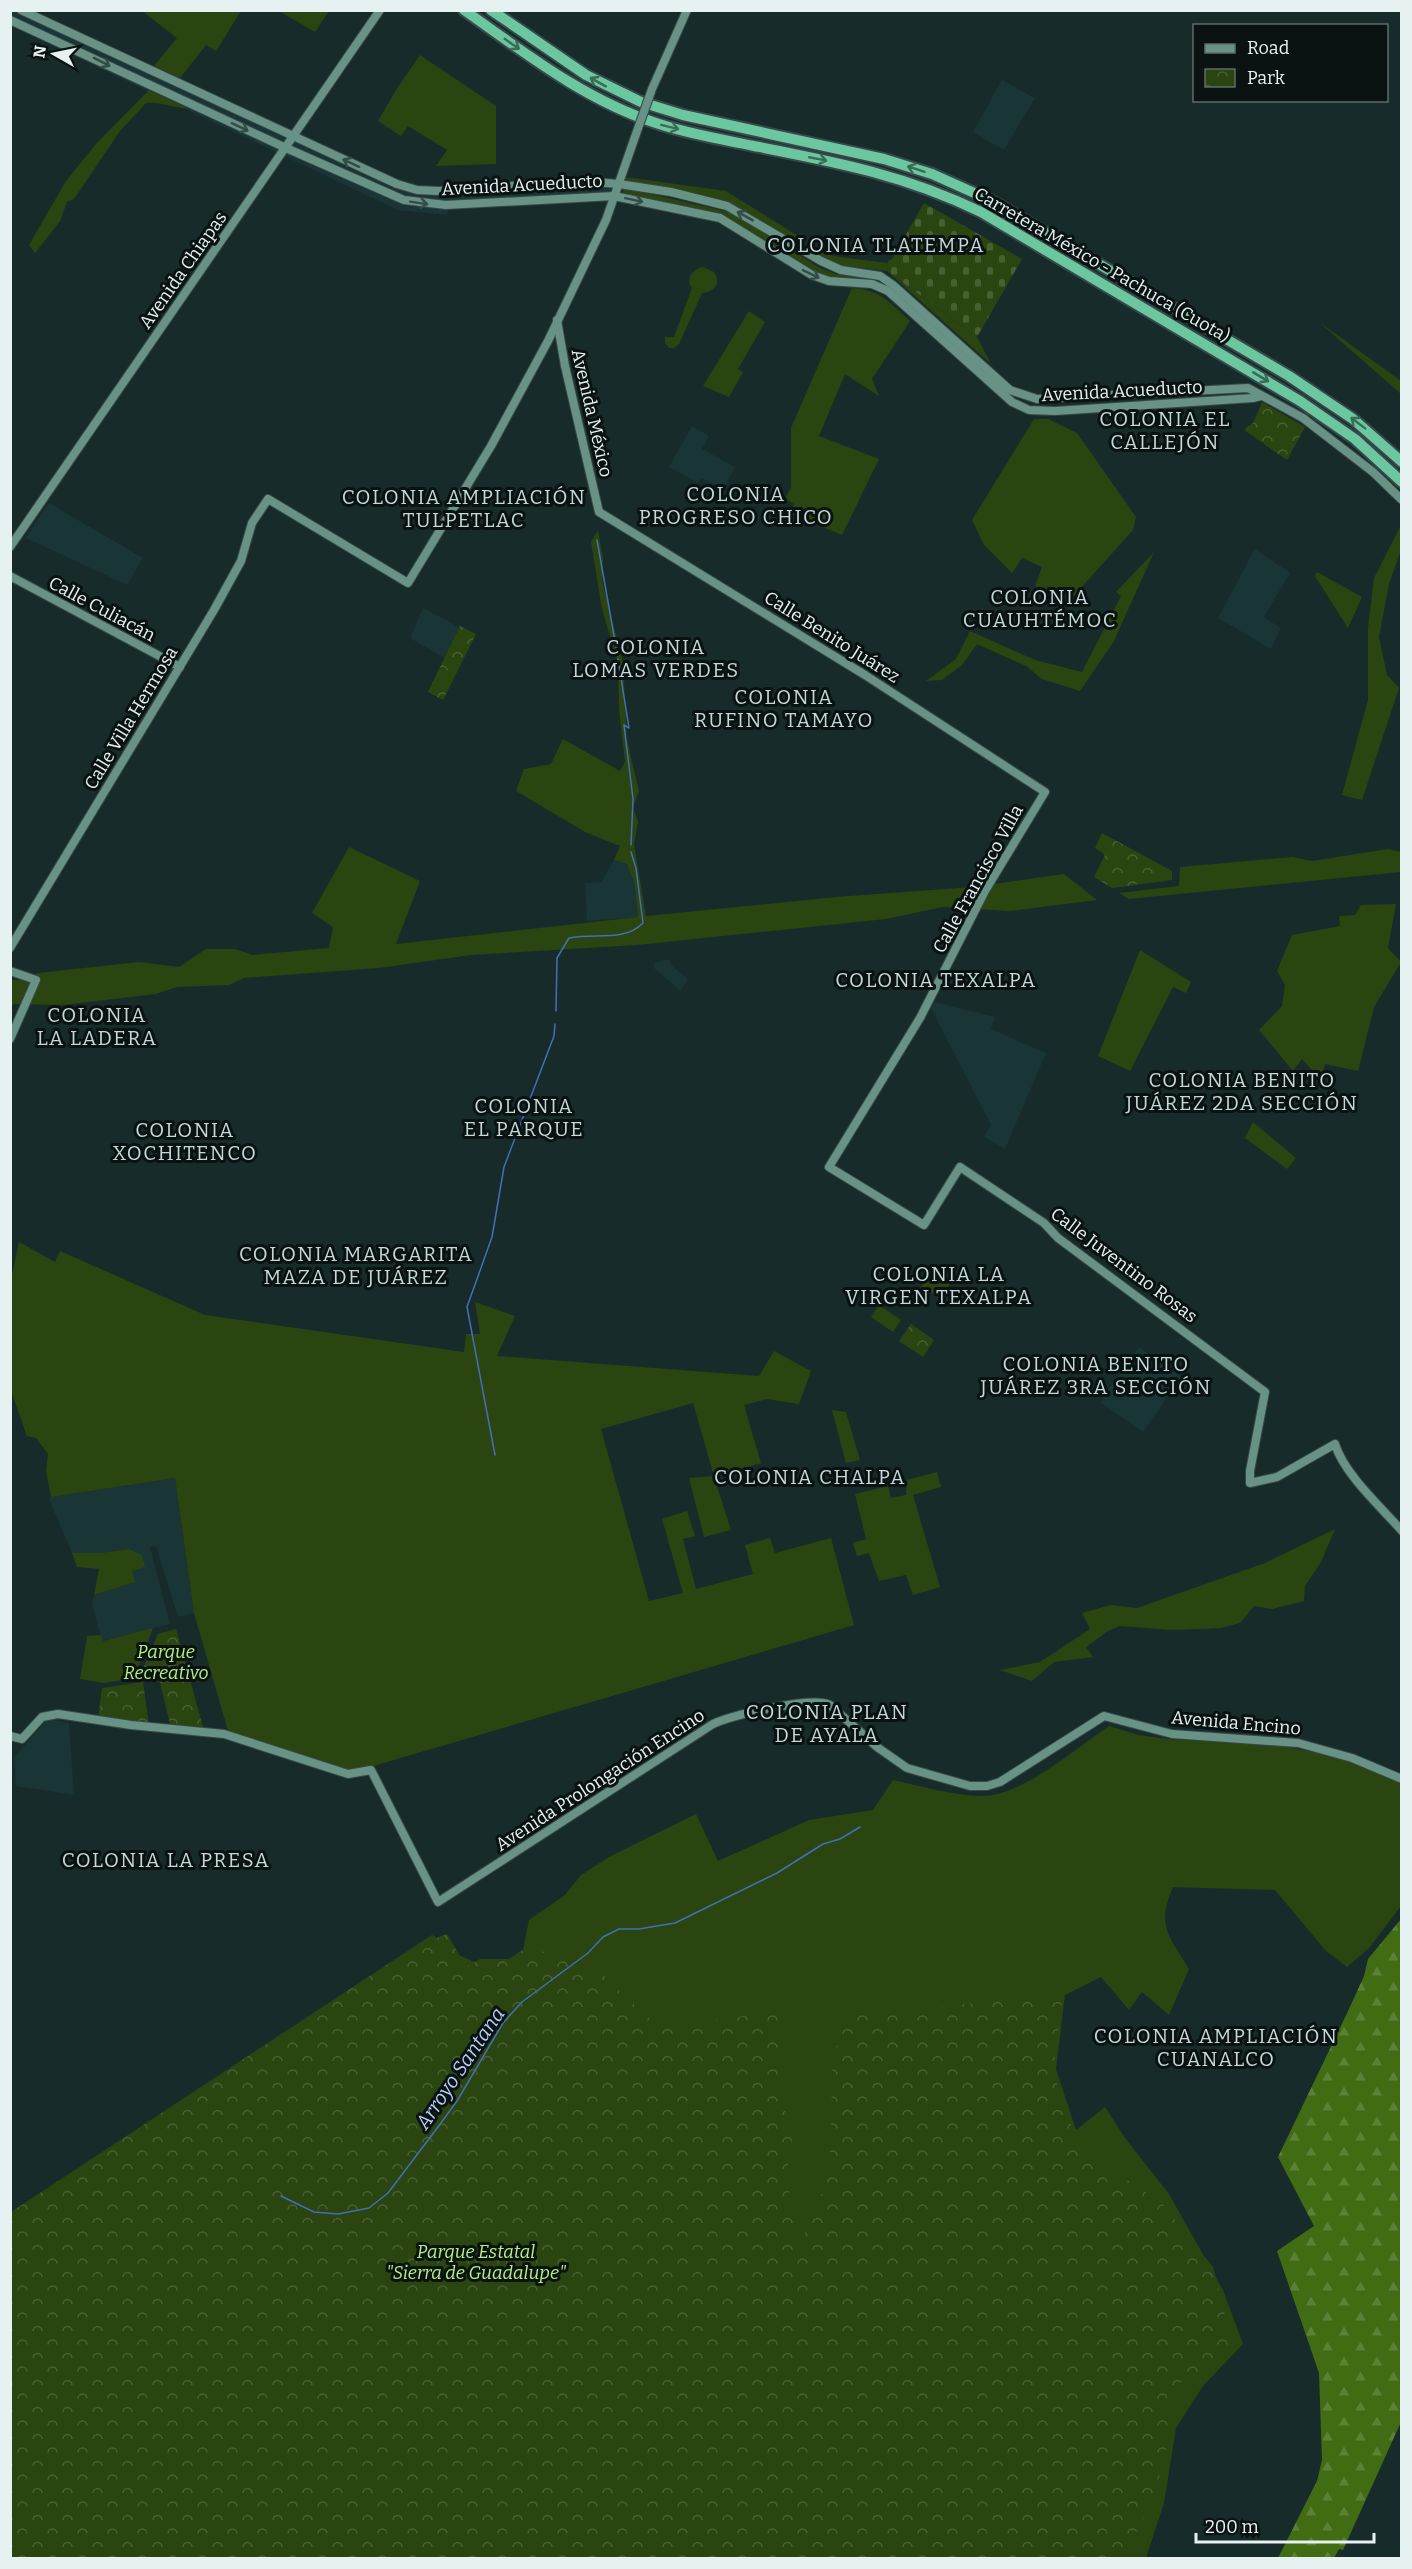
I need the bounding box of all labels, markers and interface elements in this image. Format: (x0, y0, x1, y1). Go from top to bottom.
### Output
north arrow (24, 24, 84, 84)
legend (1193, 24, 1388, 102)
text: Road (1247, 37, 1290, 59)
one-way arrow (503, 38, 520, 50)
text: N (29, 44, 50, 59)
one-way arrow (92, 57, 110, 69)
text: Park (1247, 67, 1286, 89)
one-way arrow (590, 76, 608, 87)
one-way arrow (230, 121, 248, 133)
one-way arrow (660, 122, 679, 134)
one-way arrow (808, 154, 828, 165)
one-way arrow (342, 157, 360, 168)
one-way arrow (907, 163, 926, 174)
street label: Avenida Acueducto (441, 170, 603, 200)
street label: Carretera México - Pachuca (Cuota) (970, 183, 1234, 347)
one-way arrow (624, 194, 643, 206)
one-way arrow (409, 197, 428, 208)
street label: Avenida Chiapas (134, 207, 232, 333)
one-way arrow (737, 209, 754, 221)
district label: COLONIA TLATEMPA (767, 233, 985, 257)
one-way arrow (802, 268, 820, 280)
street label: Avenida México (567, 347, 617, 479)
one-way arrow (1252, 371, 1269, 383)
street label: Avenida Acueducto (1041, 376, 1203, 406)
district label: COLONIA EL CALLEJÓN (1099, 407, 1231, 454)
one-way arrow (1350, 417, 1366, 429)
district label: COLONIA PROGRESO CHICO (639, 482, 833, 529)
district label: COLONIA AMPLIACIÓN TULPETLAC (342, 485, 586, 532)
street label: Calle Culiacán (45, 572, 160, 647)
district label: COLONIA CUAUHTÉMOC (963, 585, 1117, 632)
street label: Calle Benito Juárez (760, 586, 904, 688)
district label: COLONIA LOMAS VERDES (572, 635, 740, 682)
street label: Calle Villa Hermosa (80, 642, 182, 794)
district label: COLONIA RUFINO TAMAYO (694, 685, 874, 732)
street label: Calle Francisco Villa (928, 801, 1028, 957)
district label: COLONIA TEXALPA (835, 968, 1037, 992)
district label: COLONIA LA LADERA (37, 1003, 157, 1050)
district label: COLONIA BENITO JUÁREZ 2DA SECCIÓN (1125, 1068, 1358, 1115)
district label: COLONIA EL PARQUE (464, 1094, 584, 1141)
district label: COLONIA XOCHITENCO (113, 1118, 257, 1165)
street label: Calle Juventino Rosas (1046, 1203, 1202, 1327)
district label: COLONIA MARGARITA MAZA DE JUÁREZ (239, 1242, 473, 1289)
district label: COLONIA LA VIRGEN TEXALPA (845, 1262, 1033, 1309)
district label: COLONIA BENITO JUÁREZ 3RA SECCIÓN (979, 1352, 1212, 1399)
district label: COLONIA CHALPA (714, 1465, 906, 1489)
park label: Parque Recreativo (123, 1641, 209, 1684)
district label: COLONIA PLAN DE AYALA (746, 1700, 908, 1747)
street label: Avenida Prolongación Encino (491, 1704, 709, 1856)
street label: Avenida Encino (1170, 1706, 1302, 1740)
district label: COLONIA LA PRESA (62, 1848, 270, 1872)
water label: Arroyo Santana (410, 2003, 510, 2134)
district label: COLONIA AMPLIACIÓN CUANALCO (1094, 2024, 1338, 2071)
park label: Parque Estatal "Sierra de Guadalupe" (386, 2241, 566, 2284)
scale bar (1196, 2506, 1374, 2544)
text: 200 m (1205, 2516, 1259, 2538)

